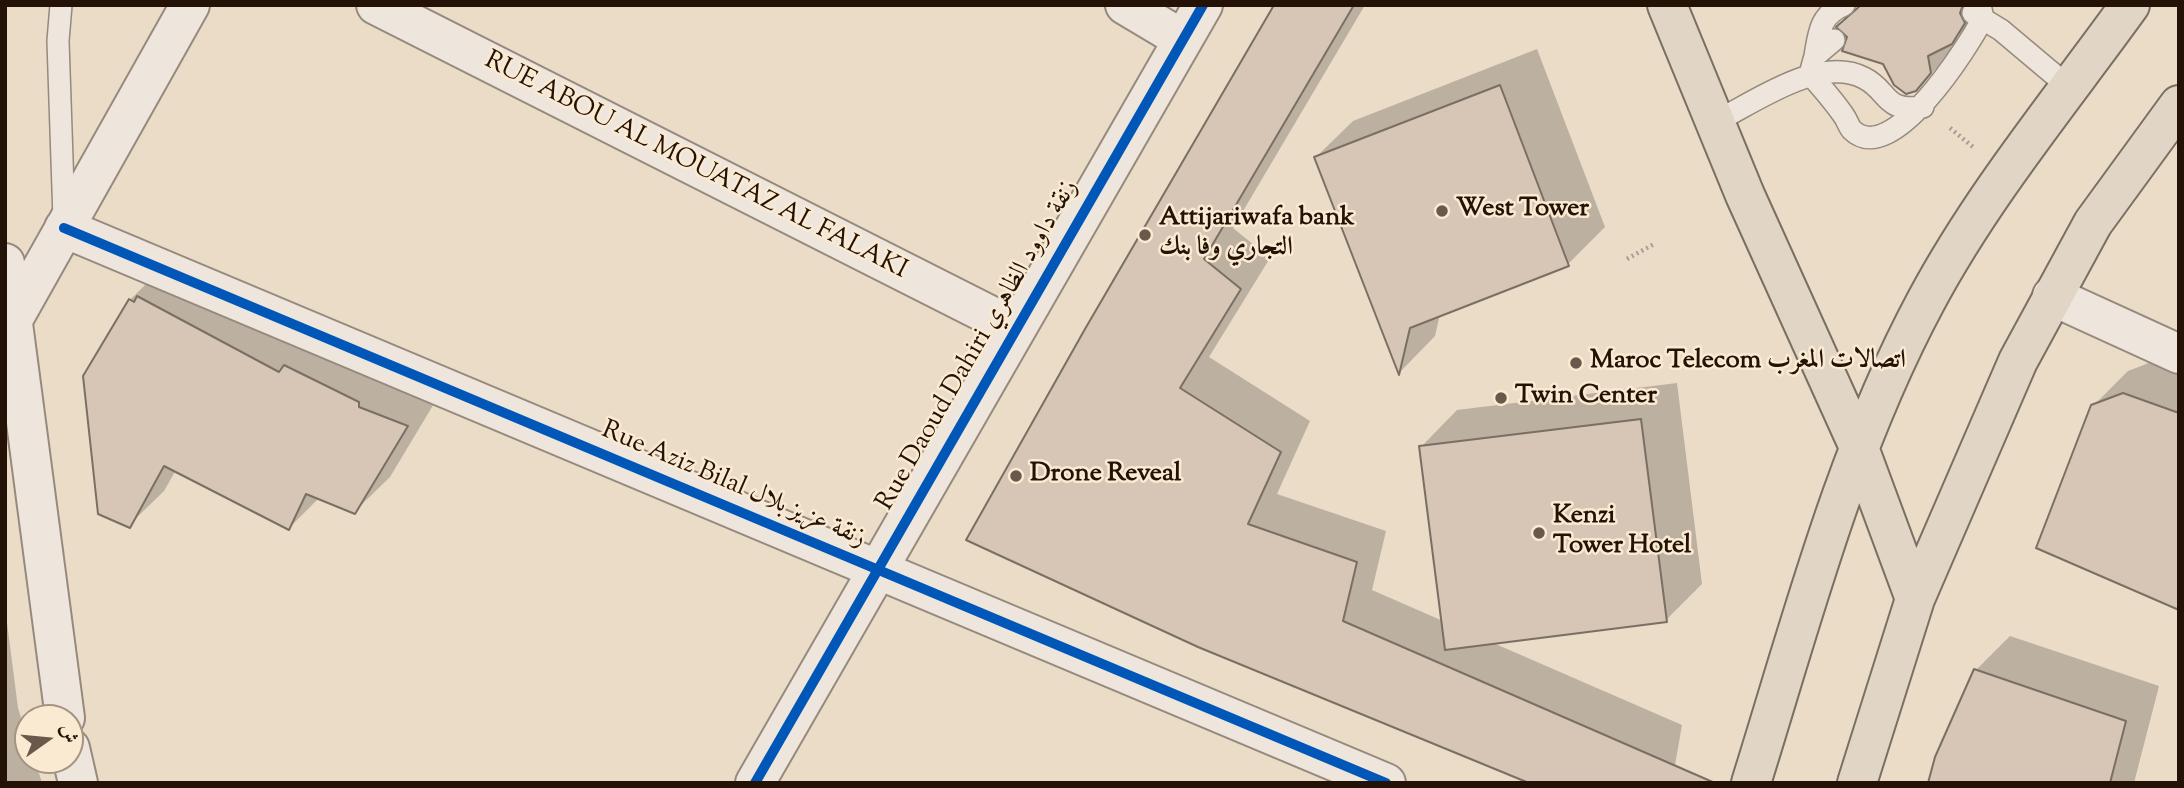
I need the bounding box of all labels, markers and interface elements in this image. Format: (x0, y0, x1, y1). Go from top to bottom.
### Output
street label: RUE ABOU AL MOUATAZ AL FALAKI (478, 46, 912, 288)
street label: Rue Daoud Dahiri زنقة داوود الظاهري (871, 175, 1087, 517)
place label: West Tower (1456, 195, 1589, 227)
marker: West Tower (1434, 203, 1450, 219)
place label: Attijariwafa bank التجاري وفا بنك (1159, 204, 1354, 266)
marker: Attijariwafa bank التجاري وفا بنك (1137, 227, 1153, 243)
place label: Maroc Telecom اتصالات المغرب (1590, 347, 1906, 379)
marker: Maroc Telecom اتصالات المغرب (1568, 355, 1584, 371)
place label: Twin Center (1515, 382, 1657, 414)
marker: Twin Center (1493, 390, 1509, 406)
street label: Rue Aziz Bilal زنقة عزيز بلال (596, 416, 870, 556)
place label: Drone Reveal (1030, 460, 1181, 492)
marker: Drone Reveal (1008, 468, 1024, 484)
place label: Kenzi Tower Hotel (1553, 502, 1691, 564)
marker: Kenzi Tower Hotel (1531, 525, 1547, 541)
north arrow (14, 704, 84, 774)
text: ش (52, 721, 83, 747)

